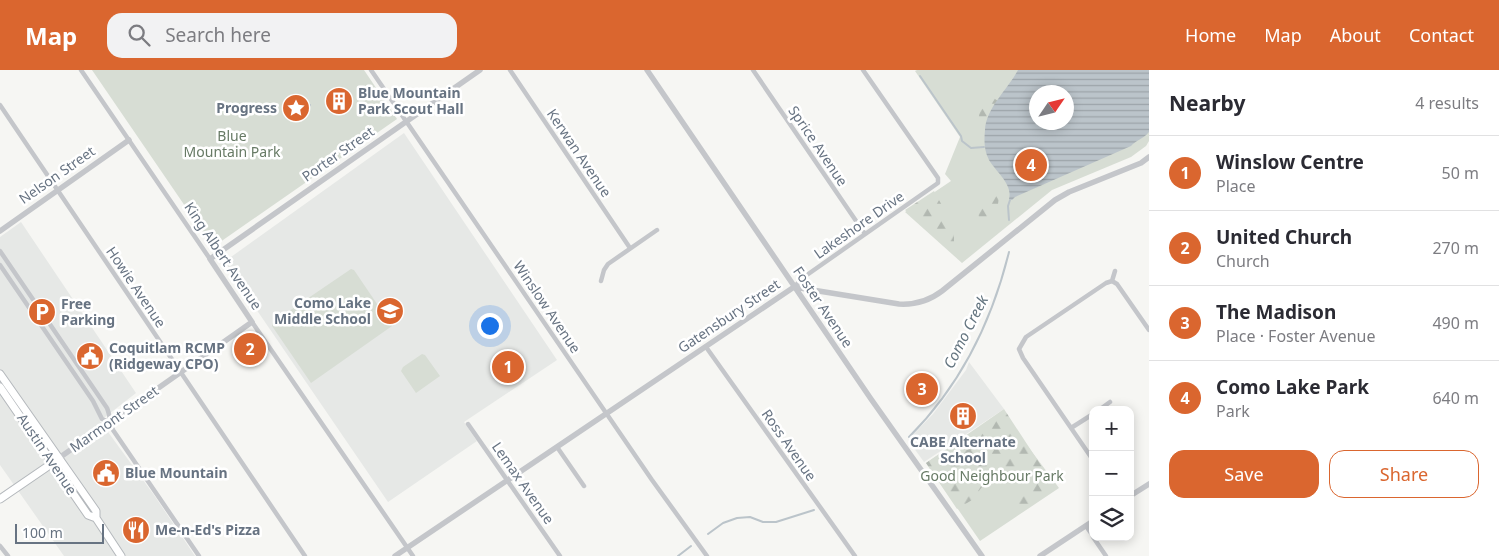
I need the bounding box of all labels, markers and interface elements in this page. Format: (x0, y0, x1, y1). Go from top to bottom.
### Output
search box (107, 13, 457, 58)
text: Map (25, 19, 77, 52)
icon: search (125, 21, 153, 49)
text: Search here (165, 22, 271, 48)
text: Home (1185, 23, 1236, 47)
text: Map (1264, 23, 1302, 47)
text: About (1330, 23, 1381, 47)
text: Contact (1409, 23, 1474, 47)
place label: Blue Mountain Park Scout Hall (358, 83, 464, 118)
north arrow (1029, 85, 1074, 130)
building icon: Blue Mountain Park Scout Hall (324, 86, 354, 116)
text: Nearby (1169, 89, 1245, 117)
text: 4 results (1415, 92, 1479, 114)
place icon: Progress (281, 93, 311, 123)
place label: Progress (216, 98, 277, 117)
street label: Sprice Avenue (785, 102, 852, 190)
street label: Kerwan Avenue (543, 105, 616, 201)
street label: Porter Street (298, 122, 378, 186)
park label: Blue Mountain Park (184, 126, 281, 161)
street label: Nelson Street (15, 141, 98, 208)
pin: 4 (1015, 146, 1047, 184)
text: Winslow Centre (1216, 149, 1364, 175)
text: 1 (1180, 162, 1190, 184)
text: 50 m (1442, 162, 1479, 184)
text: Place (1216, 175, 1256, 197)
street label: Lakeshore Drive (810, 186, 908, 263)
street label: King Albert Avenue (180, 198, 267, 313)
text: United Church (1216, 224, 1352, 250)
text: 2 (1180, 237, 1190, 259)
text: 270 m (1432, 237, 1479, 259)
street label: Howie Avenue (102, 242, 171, 331)
text: Church (1216, 250, 1270, 272)
street label: Winslow Avenue (509, 257, 585, 357)
street label: Foster Avenue (789, 262, 858, 351)
street label: Gatensbury Street (674, 274, 783, 357)
water label: Como Creek (938, 291, 992, 372)
place label: Como Lake Middle School (274, 293, 371, 328)
place label: Free Parking (61, 294, 115, 329)
school or university icon: Como Lake Middle School (375, 296, 405, 326)
parking icon: Free Parking (27, 297, 57, 327)
text: The Madison (1216, 299, 1336, 325)
text: 3 (1180, 312, 1190, 334)
text: 490 m (1432, 312, 1479, 334)
your location (477, 313, 503, 339)
text: Place · Foster Avenue (1216, 325, 1376, 347)
pin: 2 (234, 330, 266, 368)
place label: Coquitlam RCMP (Ridgeway CPO) (109, 338, 225, 373)
public building icon: Coquitlam RCMP (Ridgeway CPO) (75, 341, 105, 371)
pin: 1 (492, 348, 524, 386)
pin: 3 (906, 370, 938, 408)
text: Como Lake Park (1216, 374, 1369, 400)
street label: Marmont Street (66, 381, 162, 456)
text: 4 (1180, 387, 1190, 409)
text: 640 m (1432, 387, 1479, 409)
text: Park (1216, 400, 1250, 422)
building icon: CABE Alternate School (948, 401, 978, 431)
street label: Ross Avenue (758, 405, 821, 484)
map controls (1089, 406, 1134, 541)
button: + (1089, 406, 1134, 451)
street label: Austin Avenue (13, 409, 82, 498)
place label: CABE Alternate School (910, 432, 1016, 467)
street label: Lemax Avenue (488, 438, 559, 528)
button: Save (1169, 450, 1319, 498)
button: Share (1329, 450, 1479, 498)
button: − (1089, 451, 1134, 496)
public building icon: Blue Mountain (91, 458, 121, 488)
place label: Blue Mountain (125, 463, 227, 482)
park label: Good Neighbour Park (920, 466, 1064, 485)
button: layers (1089, 496, 1134, 541)
restaurant icon: Me-n-Ed's Pizza (121, 515, 151, 545)
place label: Me-n-Ed's Pizza (155, 520, 260, 539)
scale bar (15, 521, 104, 544)
text: 100 m (22, 523, 63, 542)

